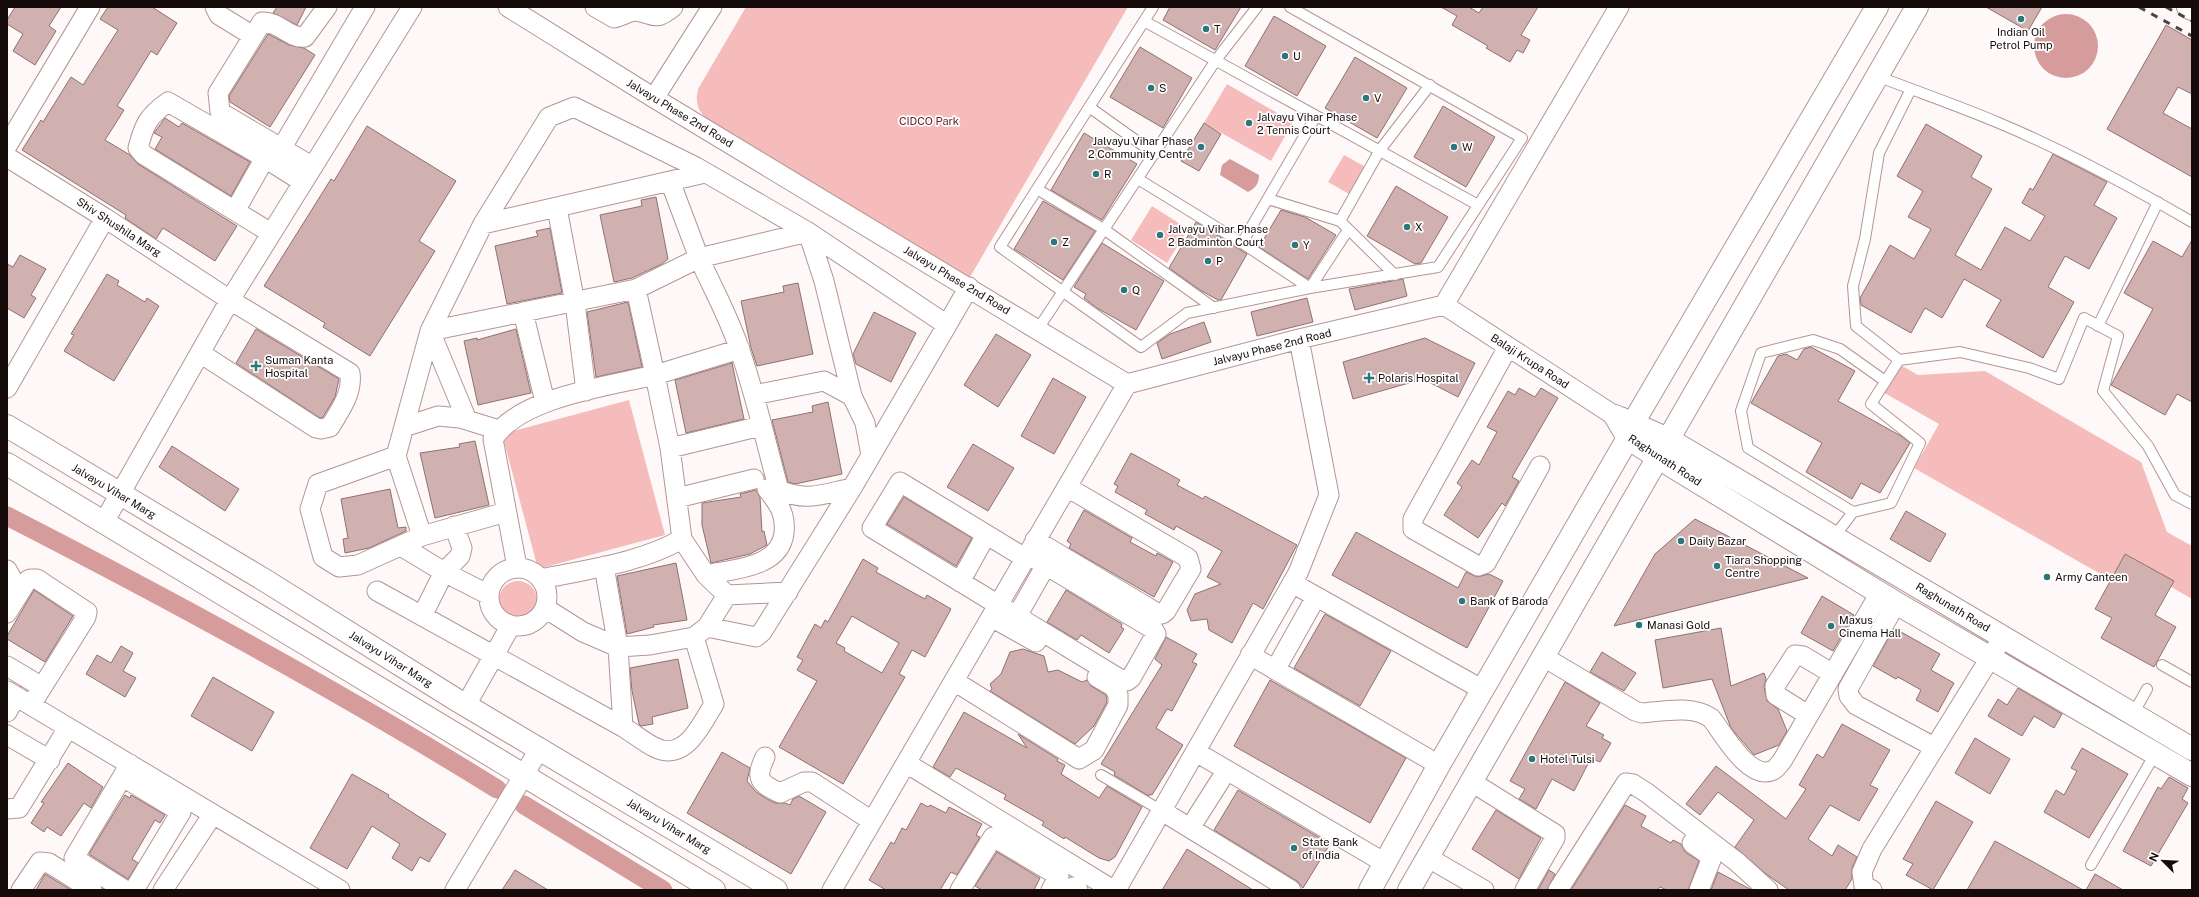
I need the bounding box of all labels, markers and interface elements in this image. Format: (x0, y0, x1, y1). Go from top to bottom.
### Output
marker: Indian Oil Petrol Pump (2016, 14, 2026, 24)
place label: T (1214, 23, 1221, 35)
marker: T (1201, 24, 1211, 34)
place label: Indian Oil Petrol Pump (1989, 26, 2053, 51)
place label: U (1293, 50, 1301, 62)
marker: U (1280, 51, 1290, 61)
street label: Jalvayu Phase 2nd Road (625, 77, 735, 149)
place label: S (1159, 82, 1166, 94)
marker: S (1146, 83, 1156, 93)
place label: V (1374, 92, 1382, 104)
marker: V (1361, 93, 1371, 103)
place label: Jalvayu Vihar Phase 2 Tennis Court (1257, 111, 1357, 136)
park label: CIDCO Park (899, 115, 959, 127)
marker: Jalvayu Vihar Phase 2 Tennis Court (1244, 118, 1254, 128)
place label: Jalvayu Vihar Phase 2 Community Centre (1088, 135, 1193, 160)
place label: W (1462, 141, 1473, 153)
marker: Jalvayu Vihar Phase 2 Community Centre (1196, 142, 1206, 152)
marker: W (1449, 142, 1459, 152)
place label: R (1104, 168, 1111, 180)
marker: R (1091, 169, 1101, 179)
street label: Shiv Shushila Marg (75, 195, 164, 259)
place label: X (1415, 221, 1423, 233)
marker: X (1402, 222, 1412, 232)
place label: Jalvayu Vihar Phase 2 Badminton Court (1168, 223, 1268, 248)
marker: Jalvayu Vihar Phase 2 Badminton Court (1155, 230, 1165, 240)
place label: Z (1062, 236, 1069, 248)
marker: Z (1049, 237, 1059, 247)
place label: Y (1303, 239, 1310, 251)
marker: Y (1290, 240, 1300, 250)
street label: Jalvayu Phase 2nd Road (902, 244, 1012, 316)
place label: P (1216, 255, 1223, 267)
marker: P (1203, 256, 1213, 266)
place label: Q (1132, 284, 1140, 296)
marker: Q (1119, 285, 1129, 295)
street label: Jalvayu Phase 2nd Road (1212, 326, 1332, 368)
street label: Balaji Krupa Road (1489, 331, 1571, 391)
place label: Suman Kanta Hospital (265, 354, 333, 379)
marker: Suman Kanta Hospital (250, 360, 262, 372)
marker: Polaris Hospital (1363, 372, 1375, 384)
place label: Polaris Hospital (1378, 372, 1459, 384)
street label: Raghunath Road (1626, 432, 1704, 488)
street label: Jalvayu Vihar Marg (70, 461, 158, 521)
place label: Daily Bazar (1689, 535, 1746, 547)
marker: Daily Bazar (1676, 536, 1686, 546)
place label: Tiara Shopping Centre (1725, 554, 1802, 579)
marker: Tiara Shopping Centre (1712, 561, 1722, 571)
place label: Army Canteen (2055, 571, 2128, 583)
marker: Army Canteen (2042, 572, 2052, 582)
street label: Raghunath Road (1914, 580, 1992, 634)
place label: Bank of Baroda (1470, 595, 1548, 607)
marker: Bank of Baroda (1457, 596, 1467, 606)
place label: Maxus Cinema Hall (1839, 614, 1901, 639)
place label: Manasi Gold (1647, 619, 1710, 631)
marker: Manasi Gold (1634, 620, 1644, 630)
marker: Maxus Cinema Hall (1826, 621, 1836, 631)
street label: Jalvayu Vihar Marg (347, 629, 435, 690)
place label: Hotel Tulsi (1540, 753, 1595, 765)
marker: Hotel Tulsi (1527, 754, 1537, 764)
street label: Jalvayu Vihar Marg (625, 796, 713, 856)
place label: State Bank of India (1302, 836, 1358, 861)
north arrow (2143, 841, 2183, 881)
marker: State Bank of India (1289, 843, 1299, 853)
text: N (2147, 851, 2161, 863)

